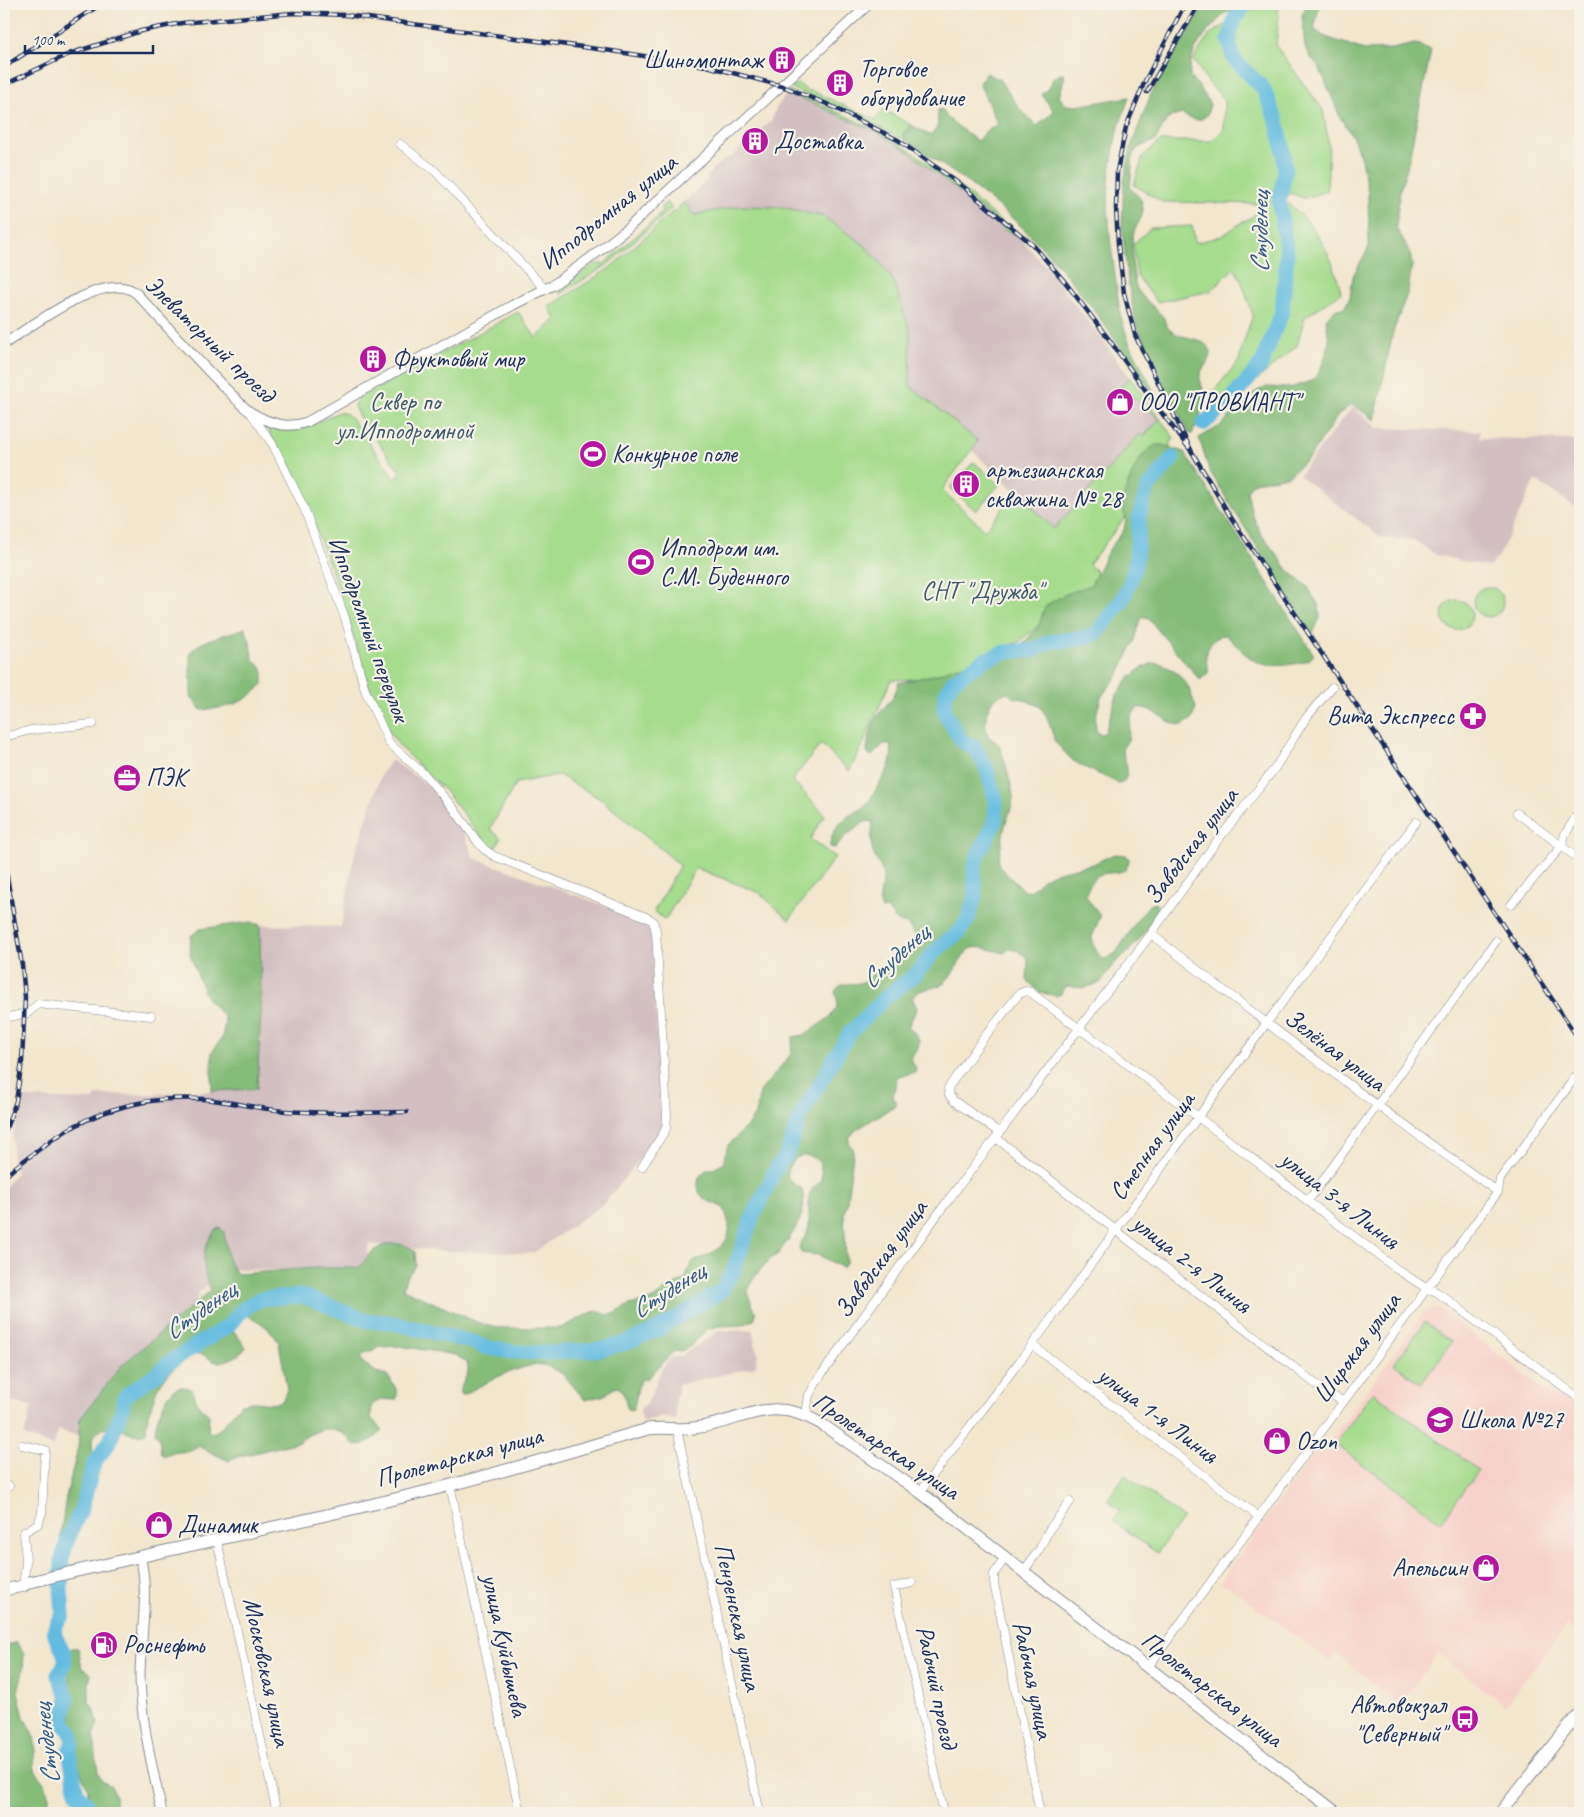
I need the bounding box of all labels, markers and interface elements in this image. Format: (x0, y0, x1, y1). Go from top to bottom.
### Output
scale bar (25, 22, 152, 54)
text: 100 m (32, 31, 66, 50)
place label: Шиномонтаж (644, 44, 765, 76)
building icon: Шиномонтаж (767, 45, 797, 75)
place label: Торговое оборудование (859, 53, 966, 114)
building icon: Торговое оборудование (825, 68, 855, 98)
place label: Доставка (774, 125, 865, 157)
building icon: Доставка (740, 126, 770, 156)
street label: Ипподромная улица (533, 145, 685, 277)
water label: Студенец (1243, 188, 1276, 273)
street label: Элеваторный проезд (138, 268, 284, 411)
place label: Фруктовый мир (392, 343, 526, 375)
building icon: Фруктовый мир (358, 344, 388, 374)
park label: Сквер по ул.Ипподромной (334, 386, 475, 447)
place label: ООО "ПРОВИАНТ" (1139, 386, 1304, 418)
shop icon: ООО "ПРОВИАНТ" (1105, 387, 1135, 417)
place label: Конкурное поле (612, 438, 739, 470)
sports icon: Конкурное поле (578, 439, 608, 469)
place label: артезианская скважина № 28 (985, 454, 1125, 515)
building icon: артезианская скважина № 28 (951, 469, 981, 499)
street label: Ипподромный переулок (321, 532, 418, 729)
place label: Ипподром им. С.М. Буденного (660, 532, 789, 593)
sports icon: Ипподром им. С.М. Буденного (626, 547, 656, 577)
park label: СНТ "Дружба" (922, 575, 1048, 607)
place label: Вита Экспресс (1327, 700, 1455, 732)
pharmacy icon: Вита Экспресс (1458, 701, 1488, 731)
place label: ПЭК (146, 762, 190, 794)
office icon: ПЭК (112, 763, 142, 793)
street label: Заводская улица (1137, 779, 1247, 911)
water label: Студенец (854, 914, 939, 995)
street label: Зелёная улица (1278, 1001, 1394, 1100)
street label: Степная улица (1102, 1083, 1204, 1206)
street label: улица 3-я Линия (1272, 1142, 1407, 1257)
street label: Заводская улица (827, 1192, 936, 1324)
street label: улица 2-я Линия (1124, 1206, 1259, 1321)
water label: Студенец (625, 1253, 714, 1326)
water label: Студенец (157, 1271, 245, 1347)
street label: Широкая улица (1306, 1285, 1409, 1410)
street label: улица 1-я Линия (1090, 1358, 1225, 1471)
street label: Пролетарская улица (806, 1385, 967, 1508)
place label: Школа №27 (1459, 1404, 1565, 1436)
school or university icon: Школа №27 (1425, 1405, 1455, 1435)
street label: Пролетарская улица (372, 1419, 548, 1495)
place label: Ozon (1296, 1425, 1338, 1457)
shop icon: Ozon (1262, 1426, 1292, 1456)
place label: Динамик (178, 1509, 260, 1541)
shop icon: Динамик (144, 1510, 174, 1540)
street label: Пензенская улица (707, 1540, 770, 1696)
place label: Апельсин (1392, 1552, 1469, 1584)
shop icon: Апельсин (1471, 1553, 1501, 1583)
street label: улица Куйбышева (474, 1569, 536, 1721)
street label: Московская улица (236, 1595, 299, 1751)
street label: Рабочая улица (1005, 1618, 1061, 1744)
street label: Рабочий проезд (908, 1623, 966, 1753)
street label: Пролетарская улица (1135, 1624, 1291, 1755)
place label: Роснефть (123, 1629, 206, 1661)
fuel station icon: Роснефть (89, 1630, 119, 1660)
place label: Автовокзал "Северный" (1350, 1689, 1451, 1750)
water label: Студенец (24, 1698, 67, 1786)
bus stop icon: Автовокзал "Северный" (1450, 1704, 1480, 1734)

